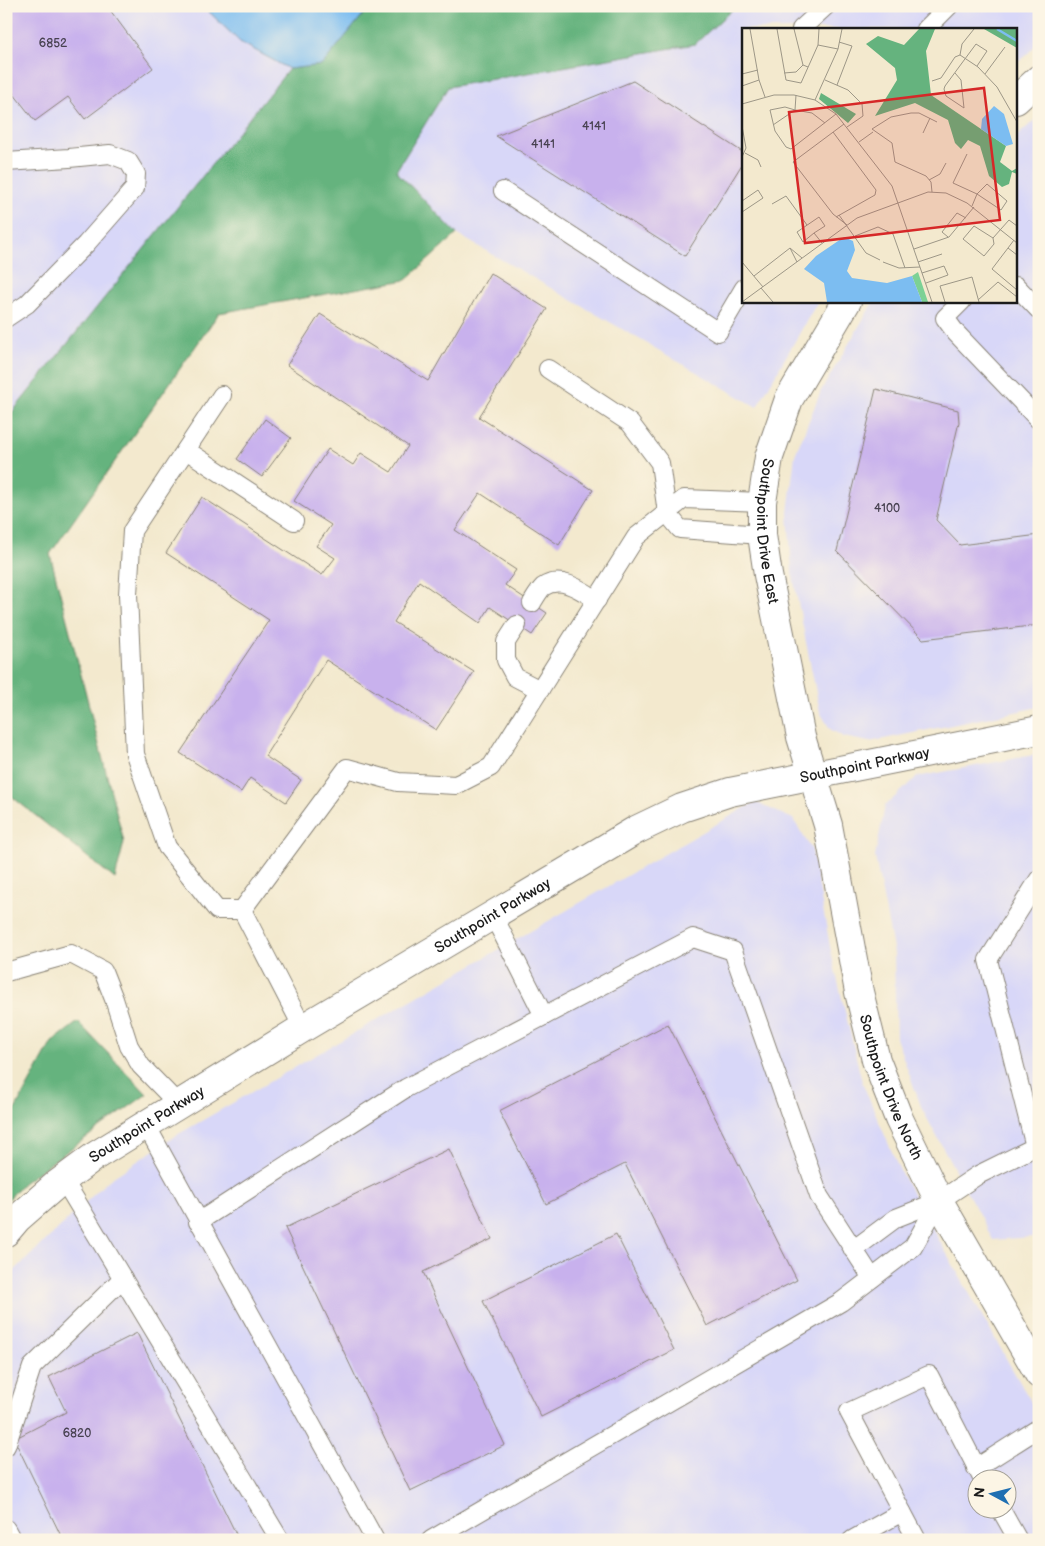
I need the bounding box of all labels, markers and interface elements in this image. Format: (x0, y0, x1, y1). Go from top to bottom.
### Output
inset map (742, 28, 1018, 302)
house number: 6852 (39, 36, 67, 51)
house number: 4141 (582, 119, 606, 134)
house number: 4141 (531, 137, 555, 152)
street label: Southpoint Drive East (752, 457, 783, 606)
house number: 4100 (874, 501, 900, 516)
street label: Southpoint Parkway (798, 743, 932, 788)
street label: Southpoint Parkway (431, 874, 554, 958)
street label: Southpoint Drive North (855, 1013, 927, 1163)
street label: Southpoint Parkway (85, 1082, 208, 1167)
house number: 6820 (63, 1426, 91, 1441)
north arrow (968, 1468, 1018, 1518)
text: N (971, 1486, 989, 1499)

